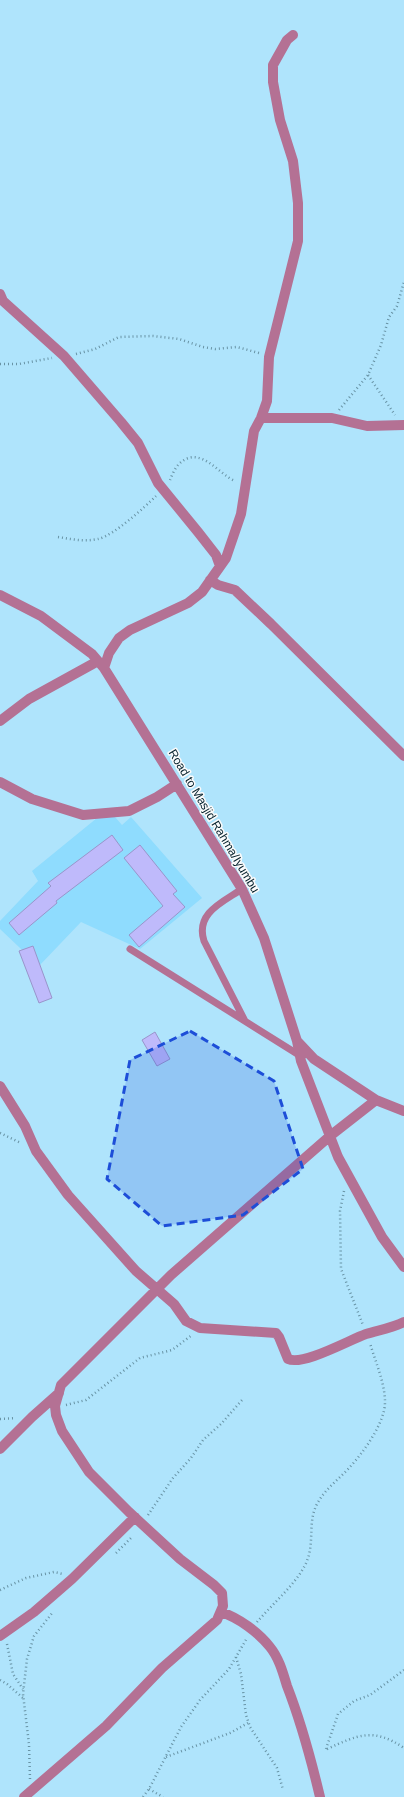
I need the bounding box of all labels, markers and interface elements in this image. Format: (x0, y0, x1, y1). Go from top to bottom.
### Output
street label: Road to Masjid Rahma/Iyumbu (166, 747, 262, 895)

